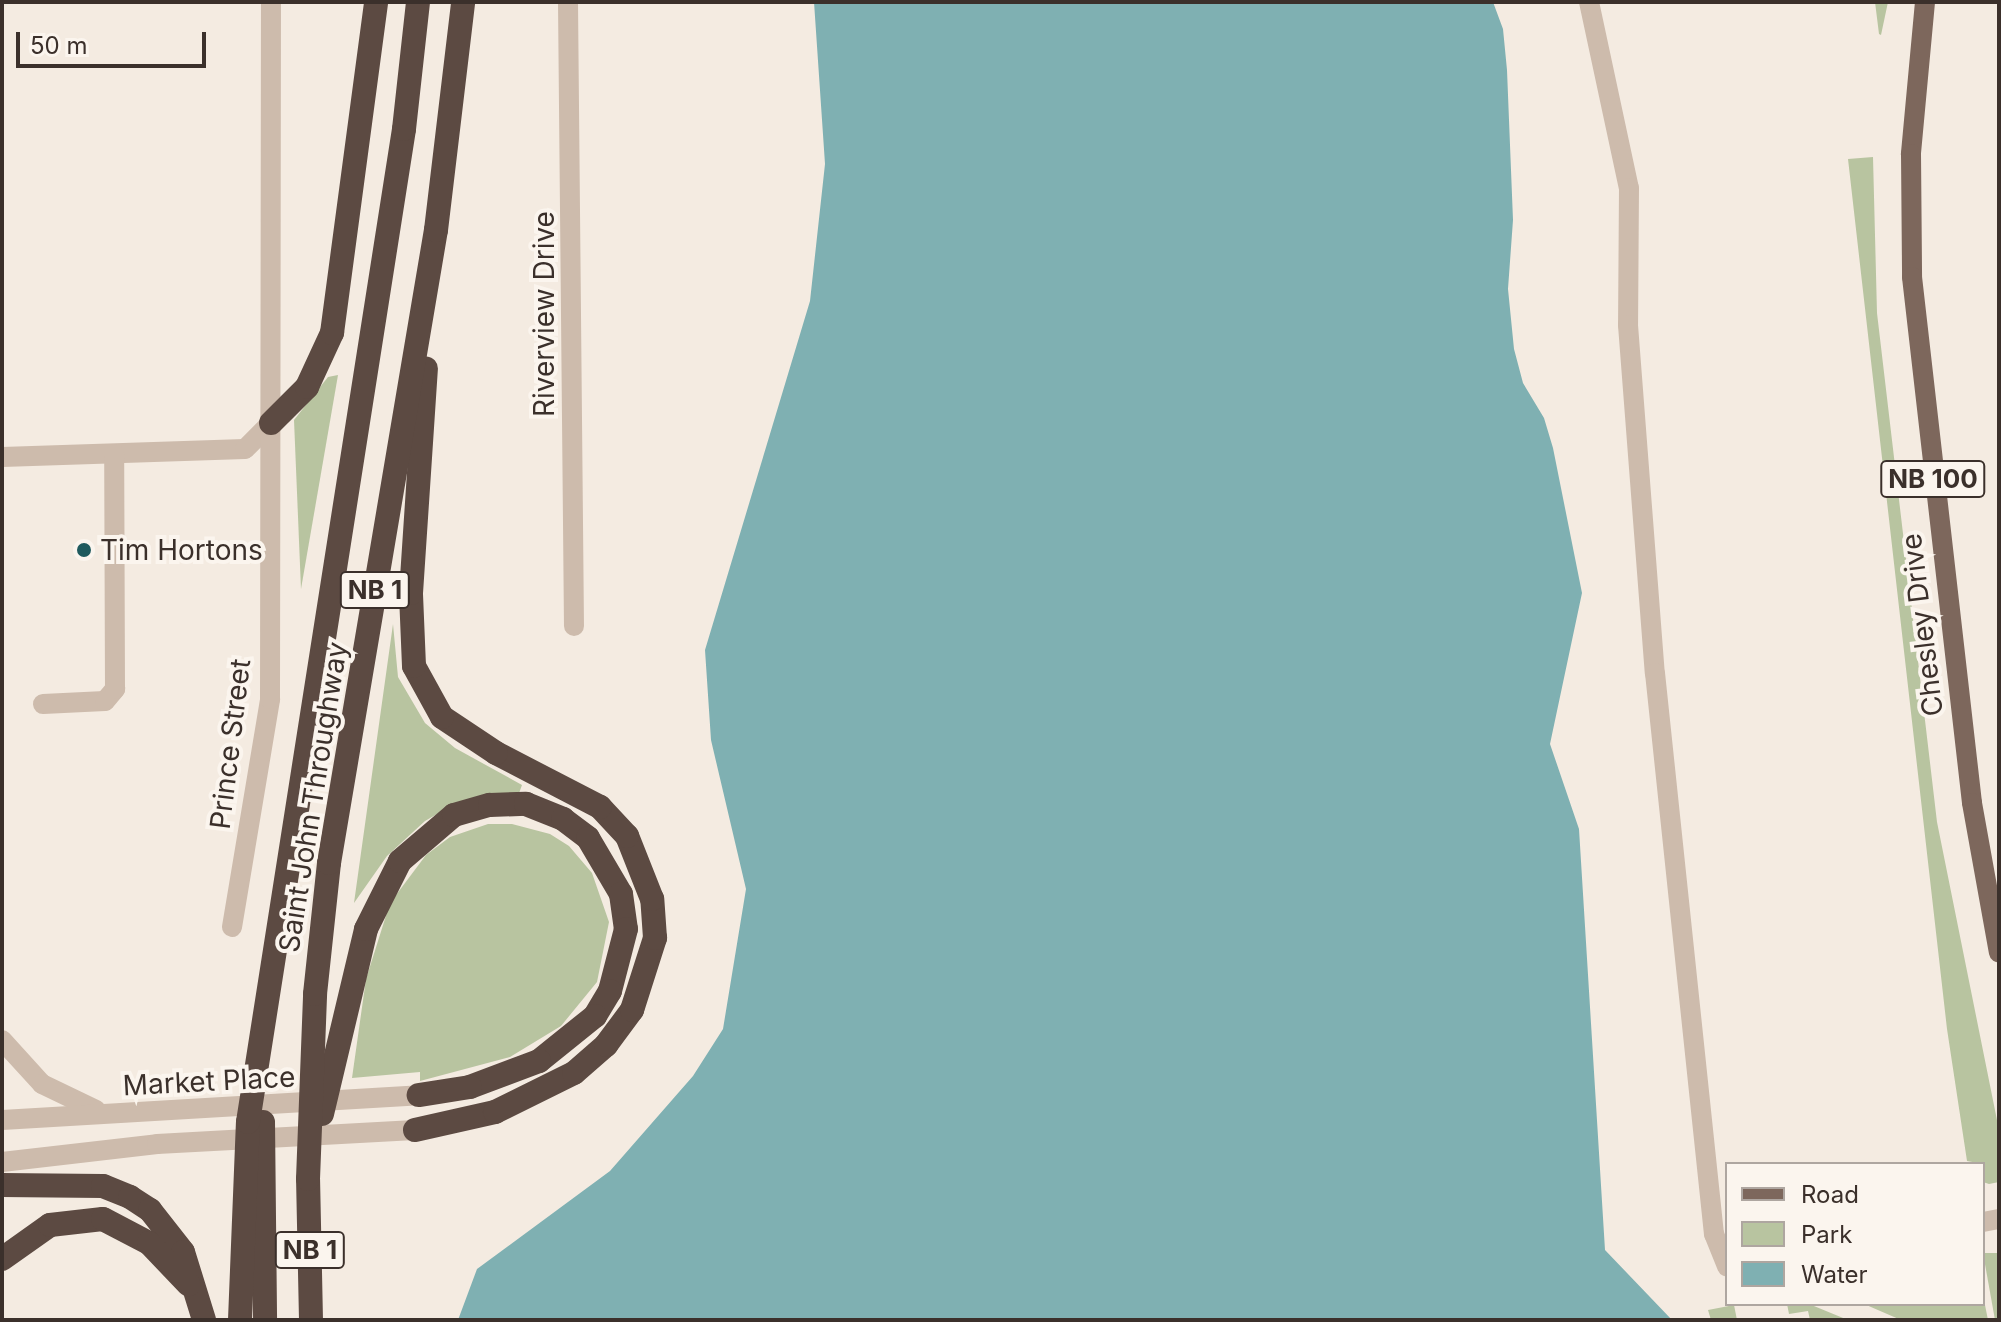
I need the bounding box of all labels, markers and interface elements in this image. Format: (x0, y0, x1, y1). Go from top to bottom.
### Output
scale bar (20, 16, 210, 66)
text: 50 m (30, 31, 88, 60)
street label: Riverview Drive (527, 211, 561, 417)
road number: NB 100 (1879, 457, 1987, 501)
street label: Chesley Drive (1894, 532, 1950, 718)
place label: Tim Hortons (100, 533, 263, 567)
marker: Tim Hortons (75, 541, 93, 559)
road number: NB 1 (339, 568, 411, 612)
street label: Saint John Throughway (272, 640, 354, 954)
street label: Prince Street (203, 657, 257, 831)
street label: Market Place (122, 1060, 296, 1102)
legend (1725, 1162, 1985, 1306)
text: Road (1801, 1180, 1859, 1209)
text: Park (1801, 1220, 1852, 1249)
road number: NB 1 (274, 1228, 346, 1272)
text: Water (1801, 1260, 1868, 1289)

